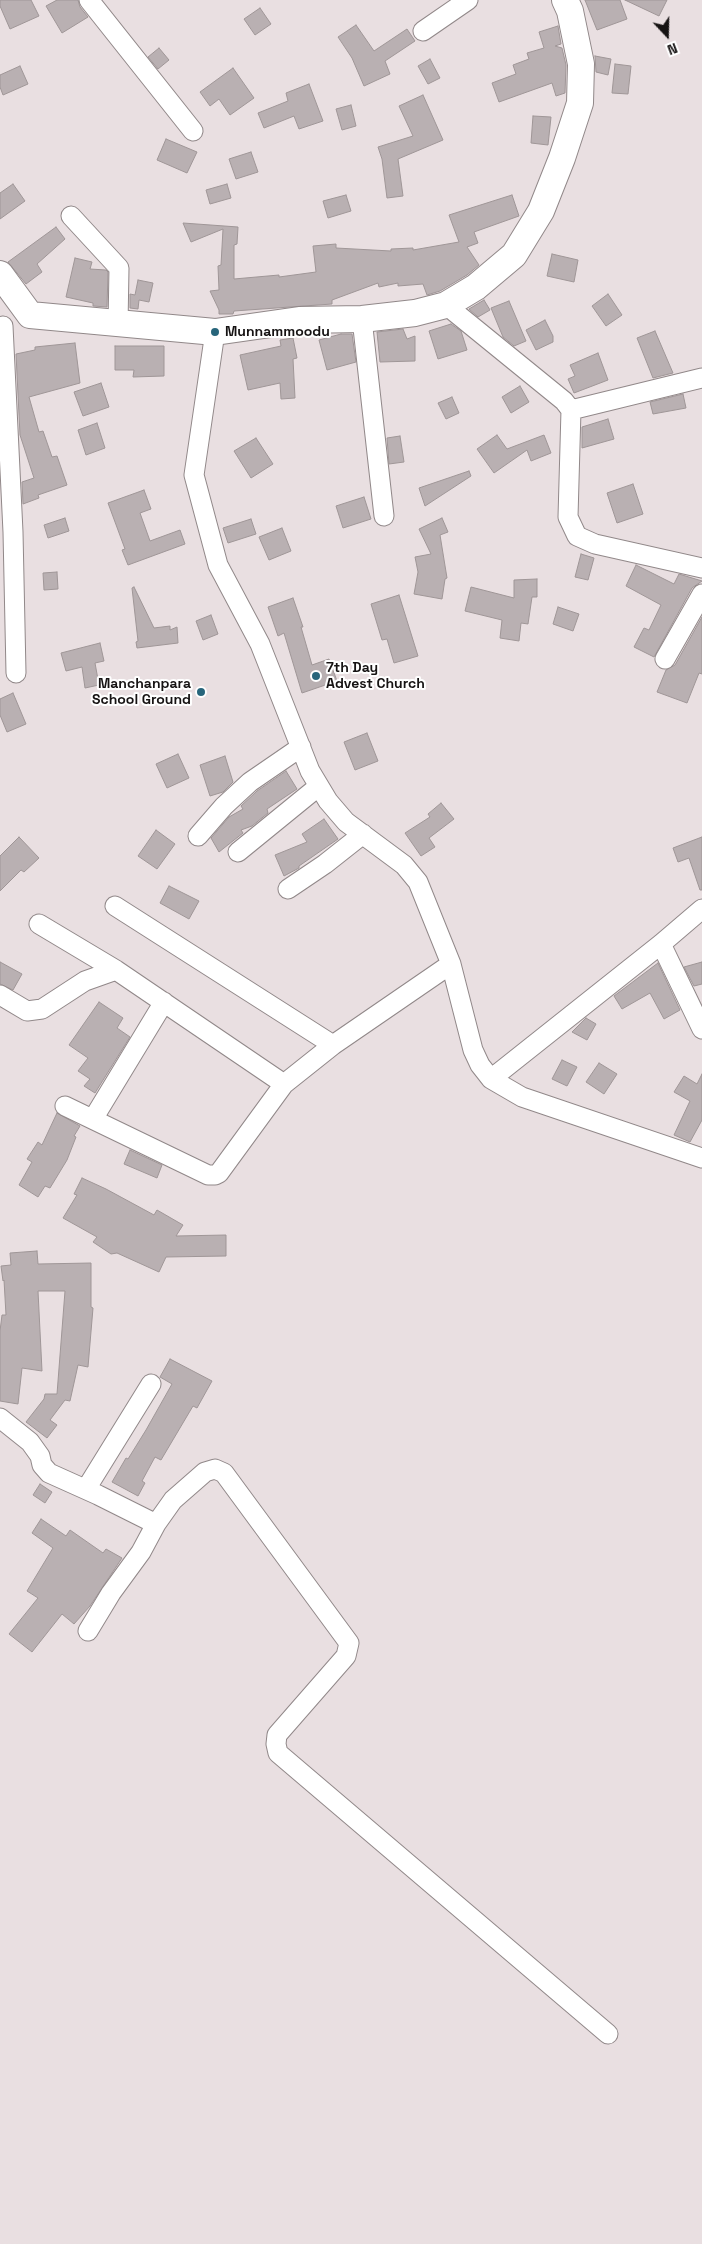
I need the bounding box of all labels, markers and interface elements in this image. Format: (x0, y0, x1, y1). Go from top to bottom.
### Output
north arrow (642, 10, 692, 60)
text: N (665, 39, 680, 59)
place label: Munnammoodu (225, 324, 330, 340)
marker: Munnammoodu (209, 326, 221, 338)
place label: 7th Day Advest Church (326, 660, 425, 692)
marker: 7th Day Advest Church (310, 670, 322, 682)
place label: Manchanpara School Ground (92, 676, 191, 709)
marker: Manchanpara School Ground (195, 686, 207, 698)

